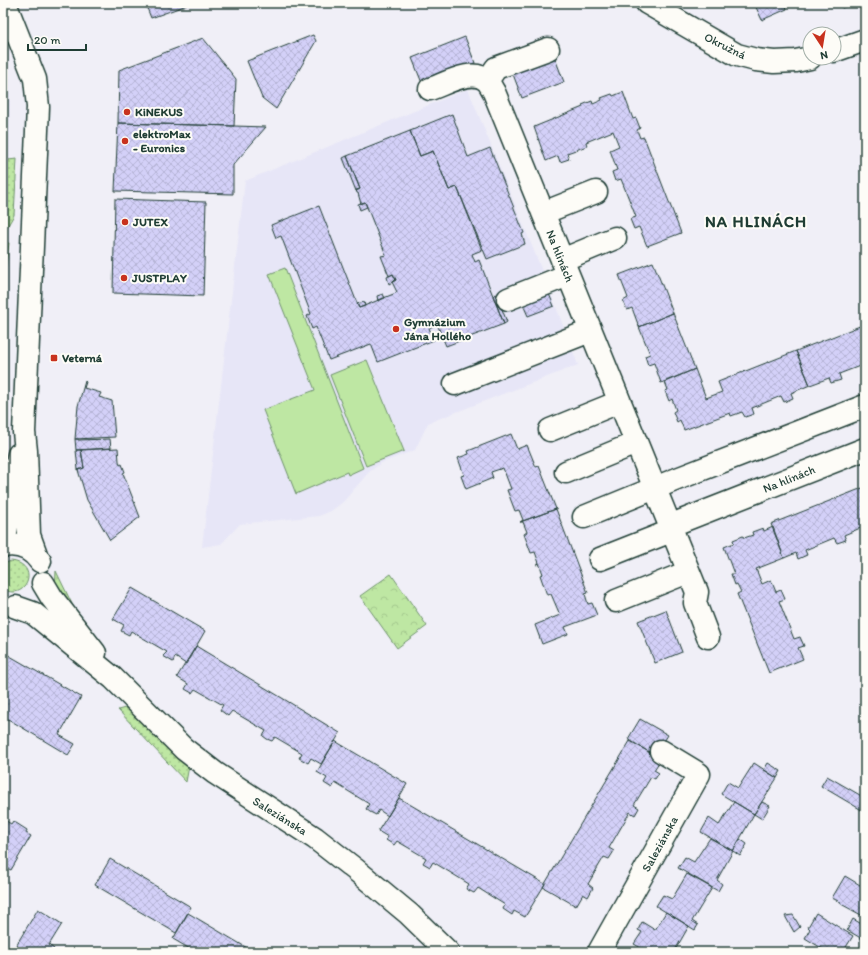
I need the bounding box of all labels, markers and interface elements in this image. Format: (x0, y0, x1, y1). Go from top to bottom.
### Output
scale bar (28, 26, 86, 52)
north arrow (802, 26, 842, 66)
street label: Okružná (702, 30, 749, 62)
text: 20 m (34, 33, 61, 47)
text: N (819, 48, 829, 62)
place label: KiNEKUS (135, 105, 183, 119)
marker: KiNEKUS (122, 107, 132, 117)
place label: elektroMax - Euronics (133, 127, 191, 155)
marker: elektroMax - Euronics (120, 136, 130, 146)
district label: NA HLINÁCH (705, 212, 807, 231)
place label: JUTEX (132, 215, 168, 229)
marker: JUTEX (120, 217, 130, 227)
street label: Na hlinách (543, 228, 577, 284)
place label: JUSTPLAY (131, 271, 187, 285)
marker: JUSTPLAY (119, 273, 129, 283)
place label: Gymnázium Jána Hollého (403, 315, 471, 343)
marker: Gymnázium Jána Hollého (391, 324, 401, 334)
place label: Veterná (62, 351, 103, 365)
marker: Veterná (49, 353, 59, 363)
street label: Na hlinách (761, 462, 817, 496)
street label: Saleziánska (250, 794, 310, 839)
street label: Saleziánska (639, 813, 681, 874)

